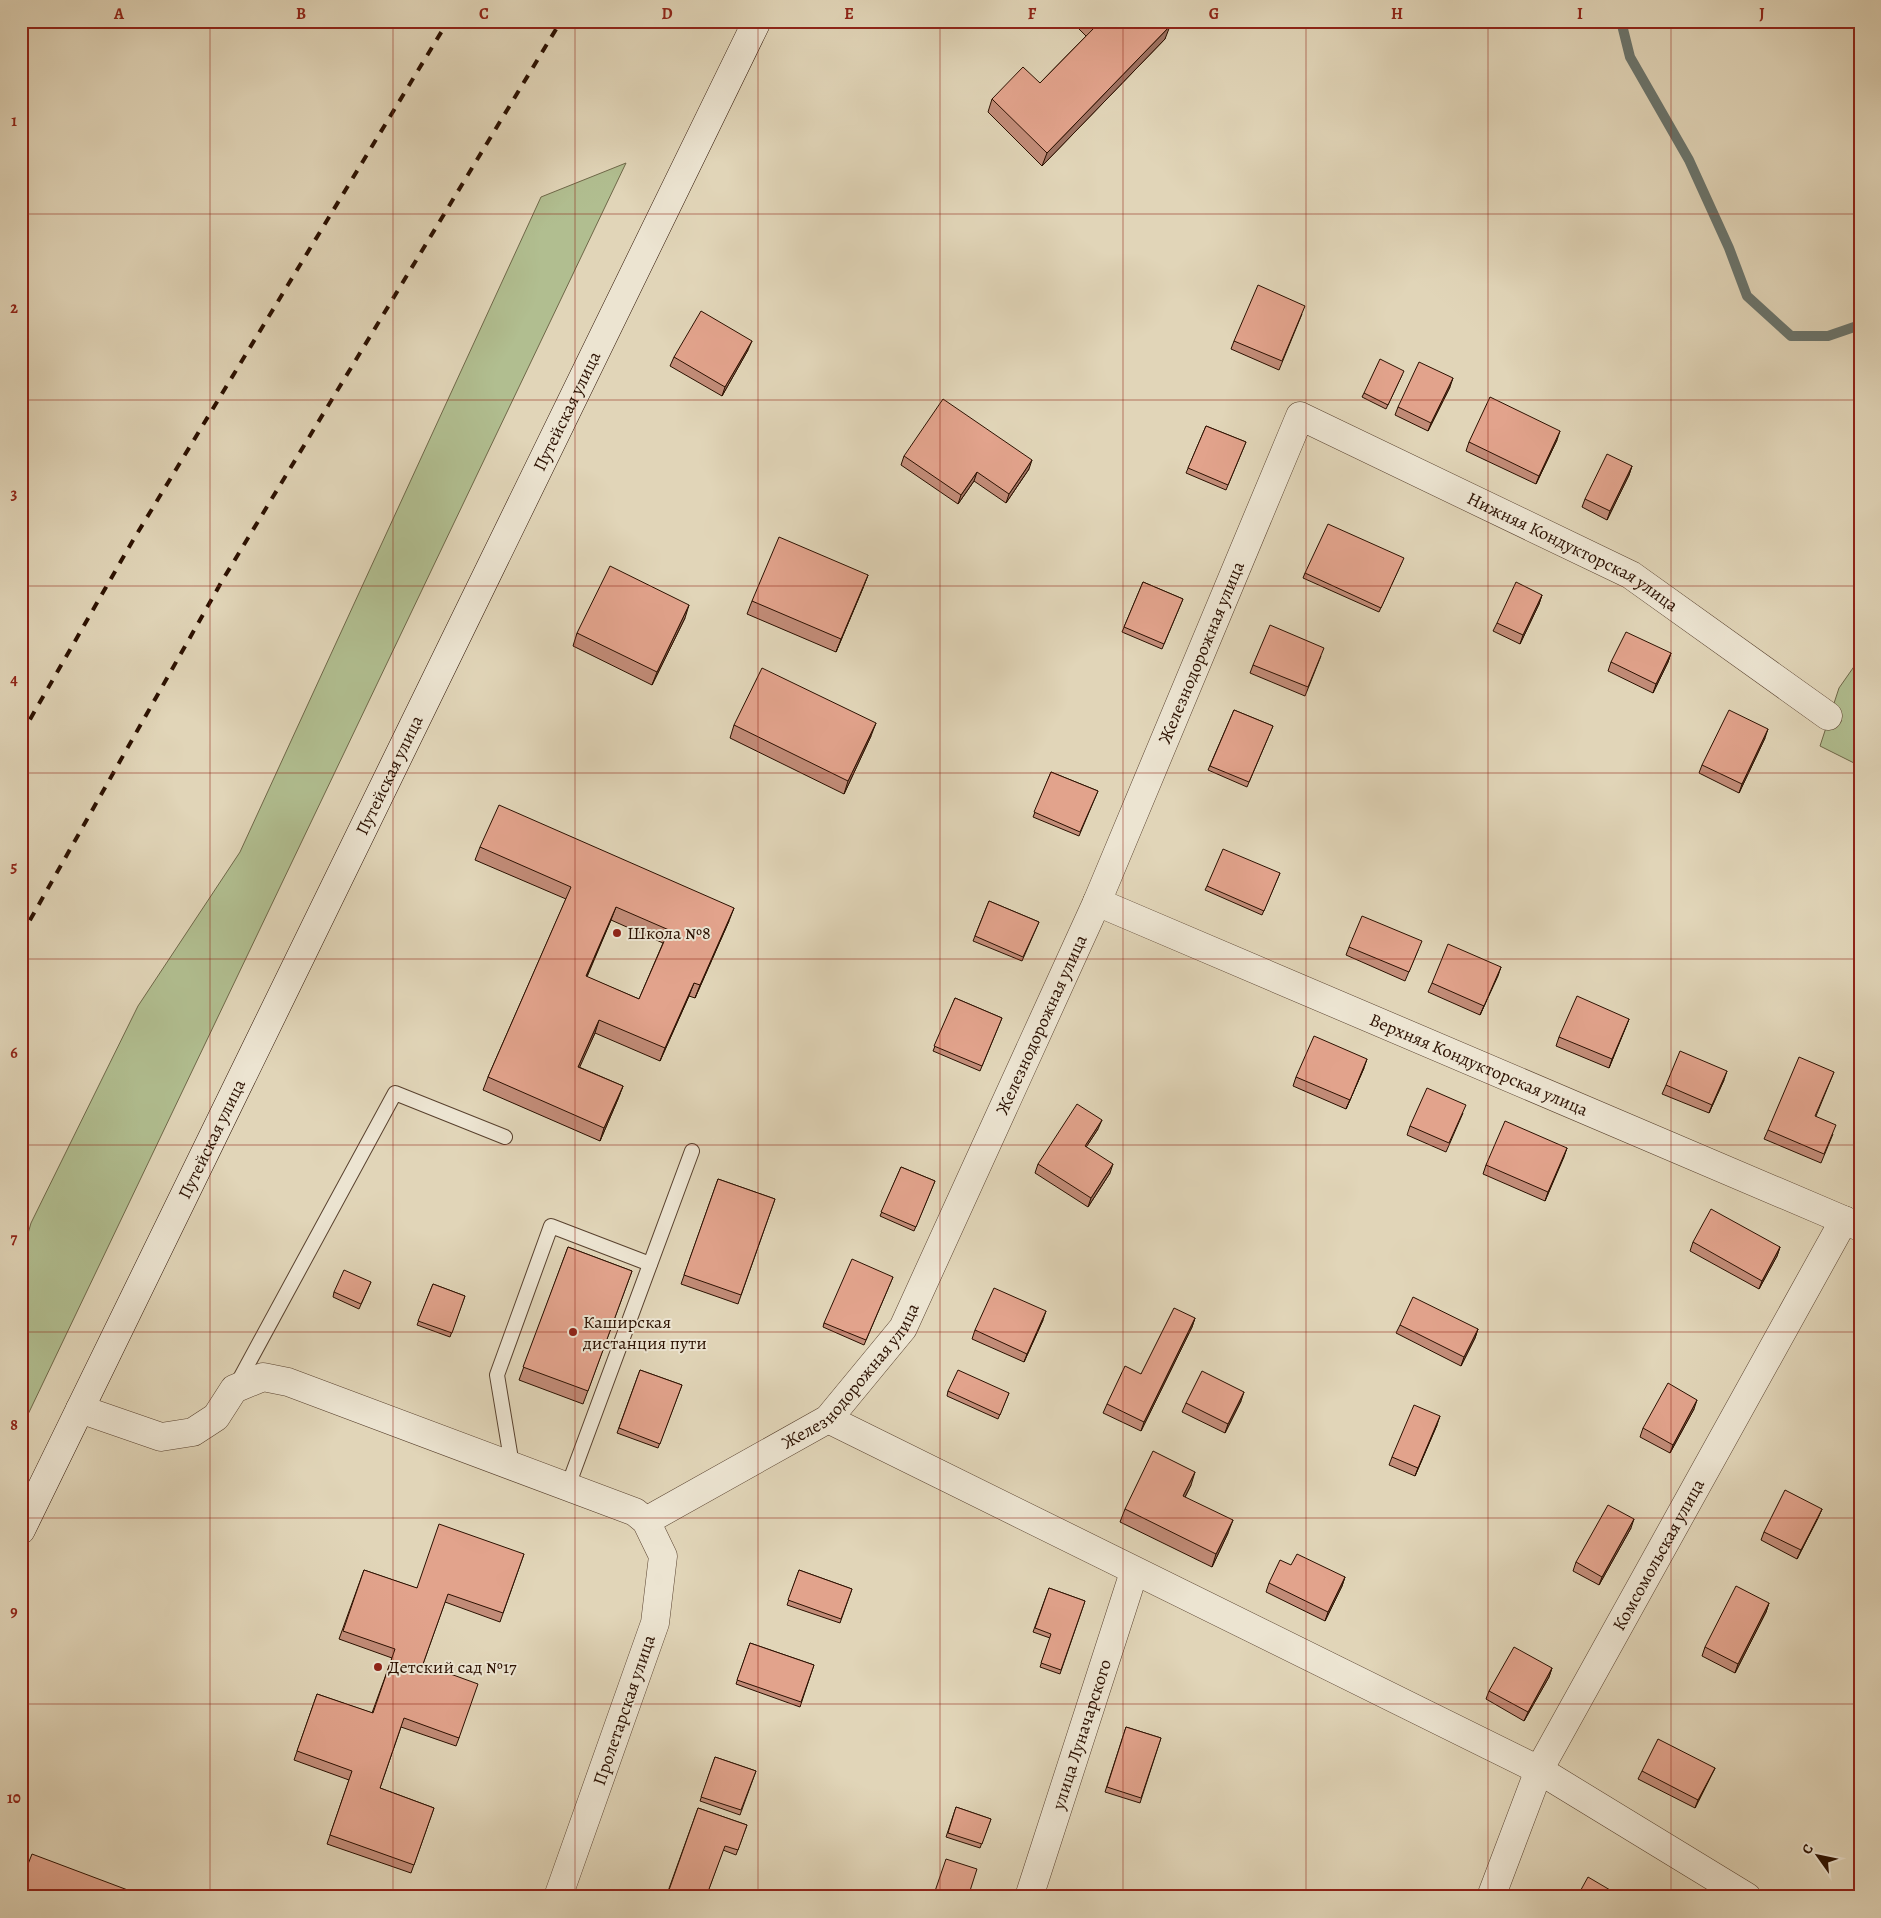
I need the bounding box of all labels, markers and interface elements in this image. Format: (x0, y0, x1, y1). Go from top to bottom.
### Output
text: A (113, 3, 125, 25)
text: B (296, 3, 306, 25)
text: C (479, 3, 489, 25)
text: D (661, 3, 673, 25)
text: E (844, 3, 854, 25)
text: F (1028, 3, 1037, 25)
text: G (1209, 3, 1219, 25)
text: H (1391, 3, 1403, 25)
text: I (1577, 3, 1583, 25)
text: J (1759, 3, 1765, 25)
text: 1 (11, 110, 17, 132)
text: 2 (10, 297, 18, 319)
street label: Путейская улица (527, 346, 606, 475)
text: 3 (11, 483, 18, 505)
street label: Нижняя Кондукторская улица (1463, 486, 1684, 617)
street label: Железнодорожная улица (1152, 557, 1250, 747)
text: 4 (10, 669, 18, 691)
street label: Путейская улица (350, 710, 429, 839)
text: 5 (11, 856, 18, 878)
place label: Школа №8 (627, 921, 711, 945)
marker: Школа №8 (611, 927, 623, 939)
street label: Железнодорожная улица (990, 930, 1093, 1118)
street label: Верхняя Кондукторская улица (1366, 1008, 1592, 1122)
text: 6 (10, 1042, 18, 1064)
street label: Путейская улица (172, 1074, 251, 1203)
text: 7 (11, 1228, 18, 1250)
street label: Железнодорожная улица (777, 1299, 925, 1455)
place label: Каширская дистанция пути (582, 1310, 707, 1355)
marker: Каширская дистанция пути (567, 1326, 579, 1338)
text: 8 (10, 1414, 18, 1436)
street label: Комсомольская улица (1607, 1474, 1710, 1635)
text: 9 (10, 1601, 18, 1623)
street label: Пролетарская улица (587, 1631, 661, 1788)
place label: Детский сад №17 (388, 1655, 517, 1679)
street label: улица Луначарского (1046, 1656, 1117, 1813)
marker: Детский сад №17 (372, 1661, 384, 1673)
text: 10 (7, 1787, 21, 1809)
north arrow (1794, 1830, 1844, 1880)
text: С (1797, 1840, 1818, 1858)

